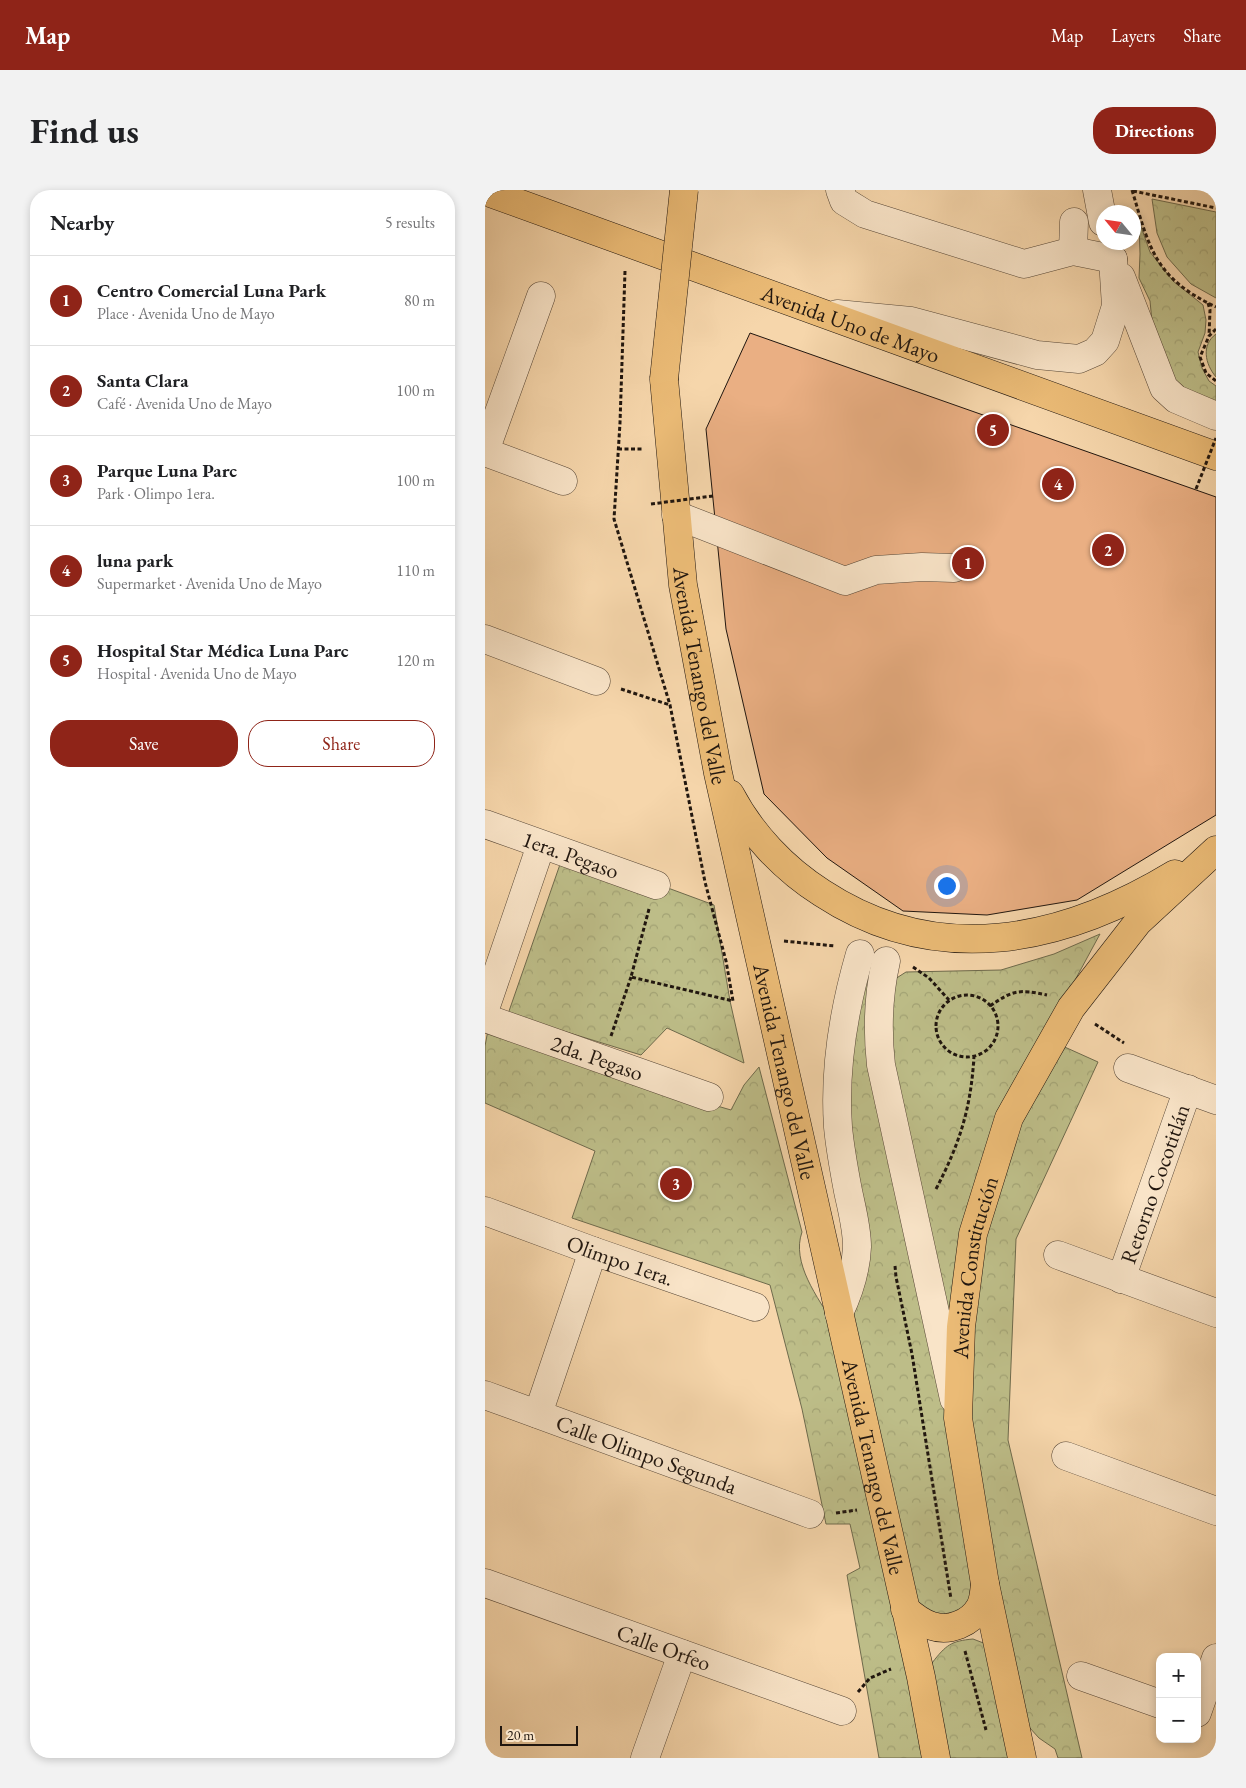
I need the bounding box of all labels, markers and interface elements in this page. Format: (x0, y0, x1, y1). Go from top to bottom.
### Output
text: Map (25, 20, 70, 51)
text: Map (1051, 24, 1083, 47)
text: Layers (1111, 24, 1155, 47)
text: Share (1183, 24, 1221, 47)
button: Directions (1093, 107, 1216, 154)
text: Find us (30, 108, 139, 153)
north arrow (1096, 205, 1141, 250)
text: Nearby (50, 209, 114, 236)
text: 5 results (385, 212, 435, 233)
text: Centro Comercial Luna Park (97, 278, 326, 303)
street label: Avenida Uno de Mayo (756, 278, 944, 369)
text: 1 (62, 290, 70, 311)
text: 80 m (404, 290, 435, 311)
text: Place · Avenida Uno de Mayo (97, 303, 275, 324)
text: Santa Clara (97, 368, 189, 393)
text: 2 (62, 380, 70, 401)
text: 100 m (396, 380, 435, 401)
text: Café · Avenida Uno de Mayo (97, 393, 272, 414)
pin: 5 (977, 411, 1009, 449)
text: Parque Luna Parc (97, 458, 237, 483)
pin: 4 (1042, 465, 1074, 503)
text: 3 (62, 470, 70, 491)
text: 100 m (396, 470, 435, 491)
text: Park · Olimpo 1era. (97, 483, 215, 504)
pin: 2 (1092, 531, 1124, 569)
pin: 1 (952, 544, 984, 582)
text: luna park (97, 548, 173, 573)
text: 4 (62, 560, 70, 581)
text: 110 m (396, 560, 435, 581)
street label: Avenida Tenango del Valle (667, 565, 735, 788)
text: Supermarket · Avenida Uno de Mayo (97, 573, 322, 594)
text: Hospital Star Médica Luna Parc (97, 638, 349, 663)
text: 5 (62, 650, 70, 671)
text: 120 m (396, 650, 435, 671)
text: Hospital · Avenida Uno de Mayo (97, 663, 297, 684)
button: Save (50, 720, 238, 767)
button: Share (248, 720, 435, 767)
street label: 1era. Pegaso (518, 824, 623, 885)
your location (934, 873, 960, 899)
street label: Avenida Tenango del Valle (746, 960, 823, 1183)
street label: 2da. Pegaso (547, 1028, 647, 1087)
street label: Retorno Cocotitlán (1113, 1100, 1196, 1267)
pin: 3 (660, 1165, 692, 1203)
street label: Avenida Constitución (945, 1172, 1005, 1360)
street label: Olimpo 1era. (563, 1228, 678, 1292)
street label: Avenida Tenango del Valle (835, 1355, 912, 1578)
street label: Calle Olimpo Segunda (552, 1408, 741, 1501)
street label: Calle Orfeo (613, 1617, 715, 1677)
map controls (1156, 1653, 1201, 1743)
button: + (1156, 1653, 1201, 1698)
button: − (1156, 1698, 1201, 1743)
scale bar (500, 1723, 577, 1746)
text: 20 m (507, 1726, 534, 1744)

